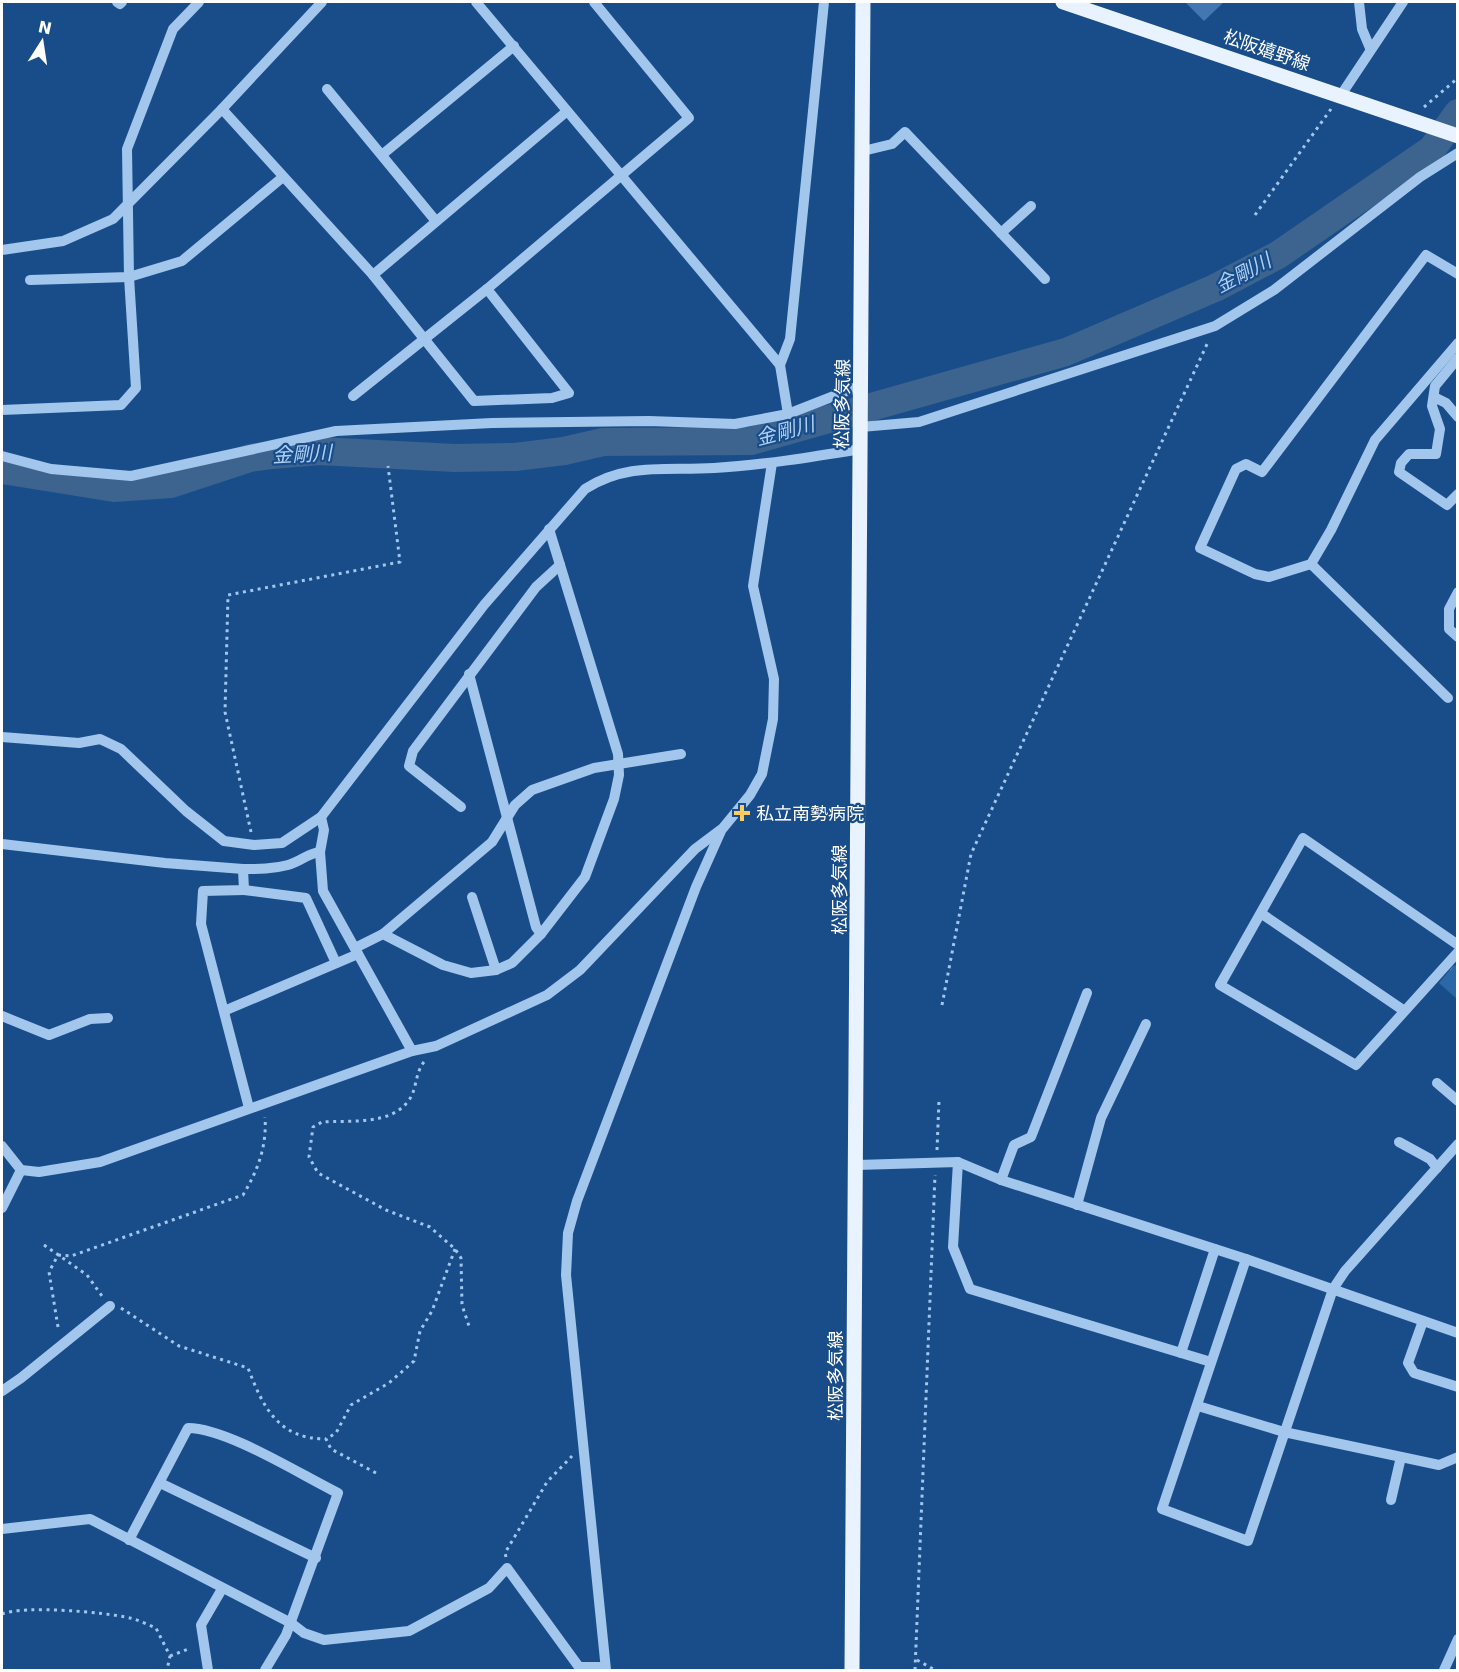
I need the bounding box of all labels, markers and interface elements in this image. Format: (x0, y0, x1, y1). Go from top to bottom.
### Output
north arrow (12, 12, 72, 72)
text: N (36, 17, 54, 39)
street label: 松阪嬉野線 (1221, 25, 1313, 75)
water label: 金剛川 (1211, 247, 1277, 298)
street label: 松阪多気線 (831, 359, 853, 449)
water label: 金剛川 (753, 411, 819, 450)
water label: 金剛川 (271, 440, 335, 468)
place label: 私立南勢病院 (756, 803, 864, 824)
marker: 私立南勢病院 (733, 804, 751, 822)
street label: 松阪多気線 (829, 845, 850, 935)
street label: 松阪多気線 (825, 1331, 846, 1421)

